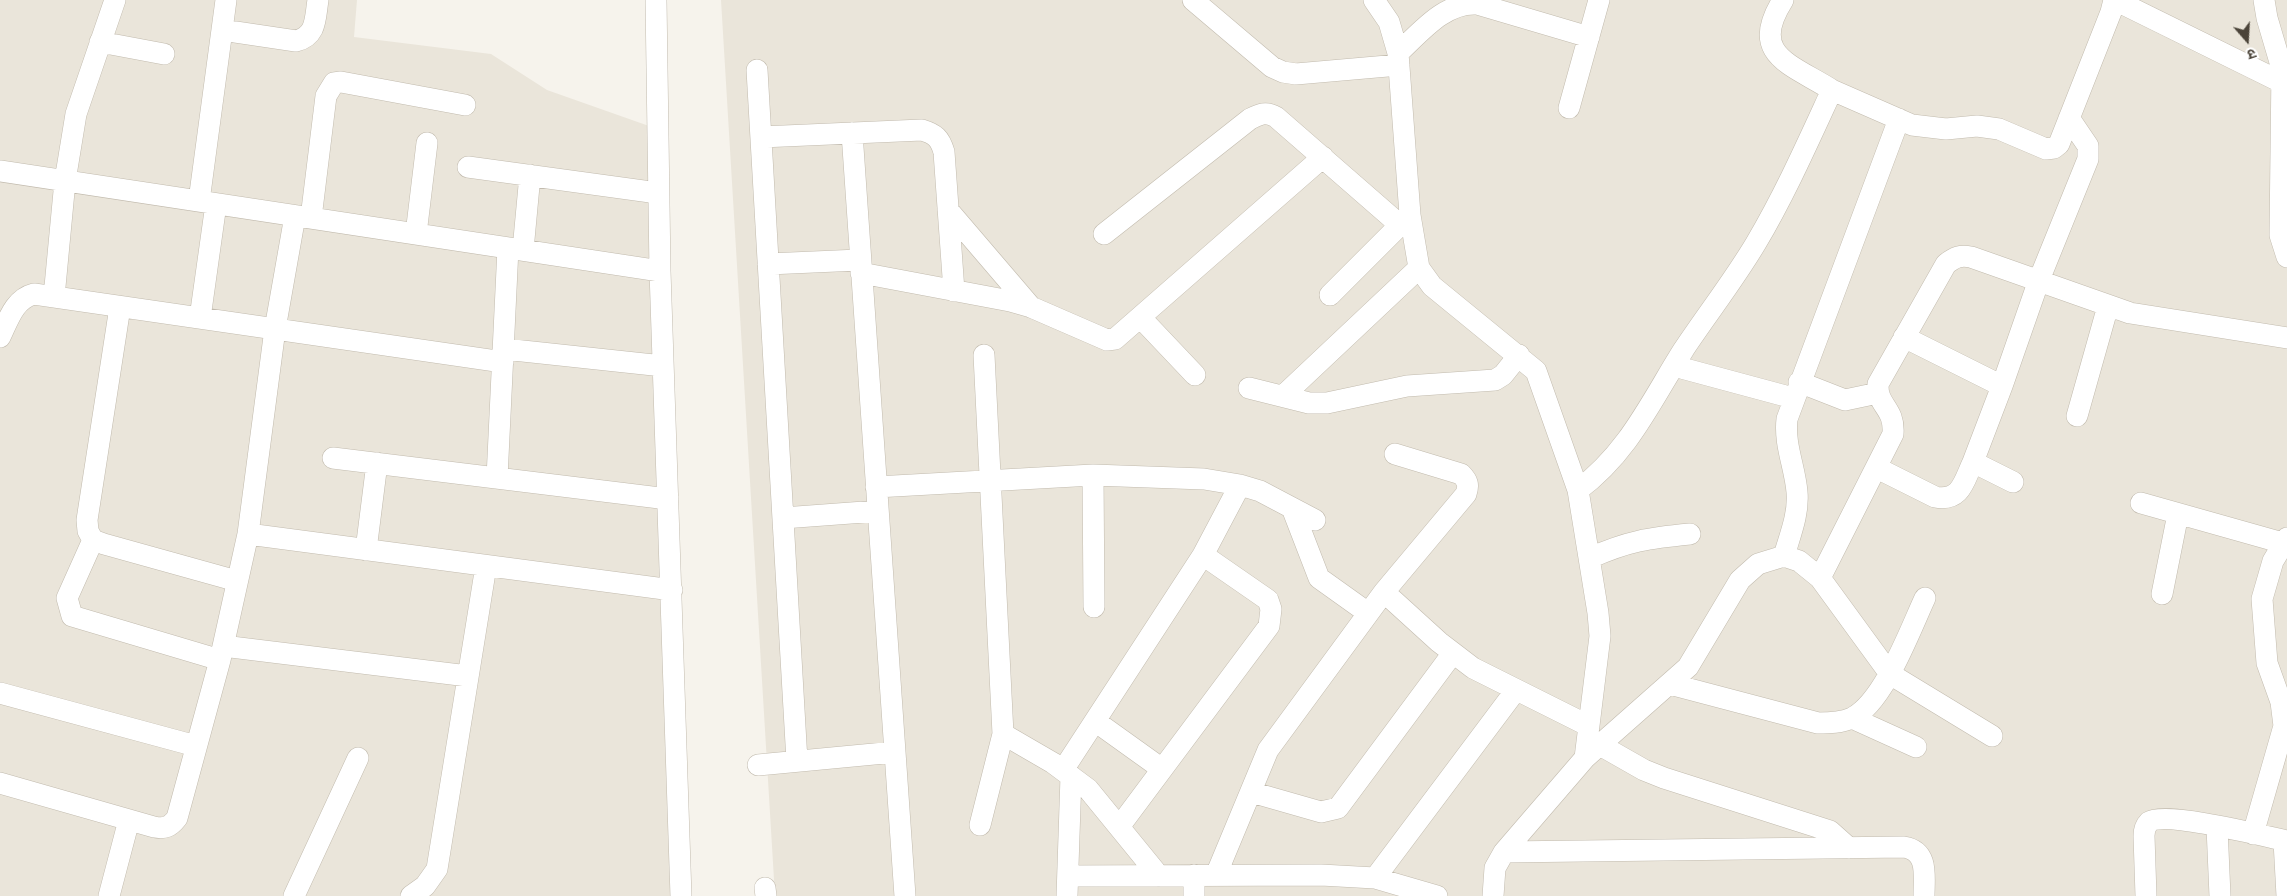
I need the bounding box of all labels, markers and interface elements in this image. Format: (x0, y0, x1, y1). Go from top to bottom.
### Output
north arrow (2222, 15, 2272, 65)
text: उ (2245, 44, 2259, 65)

